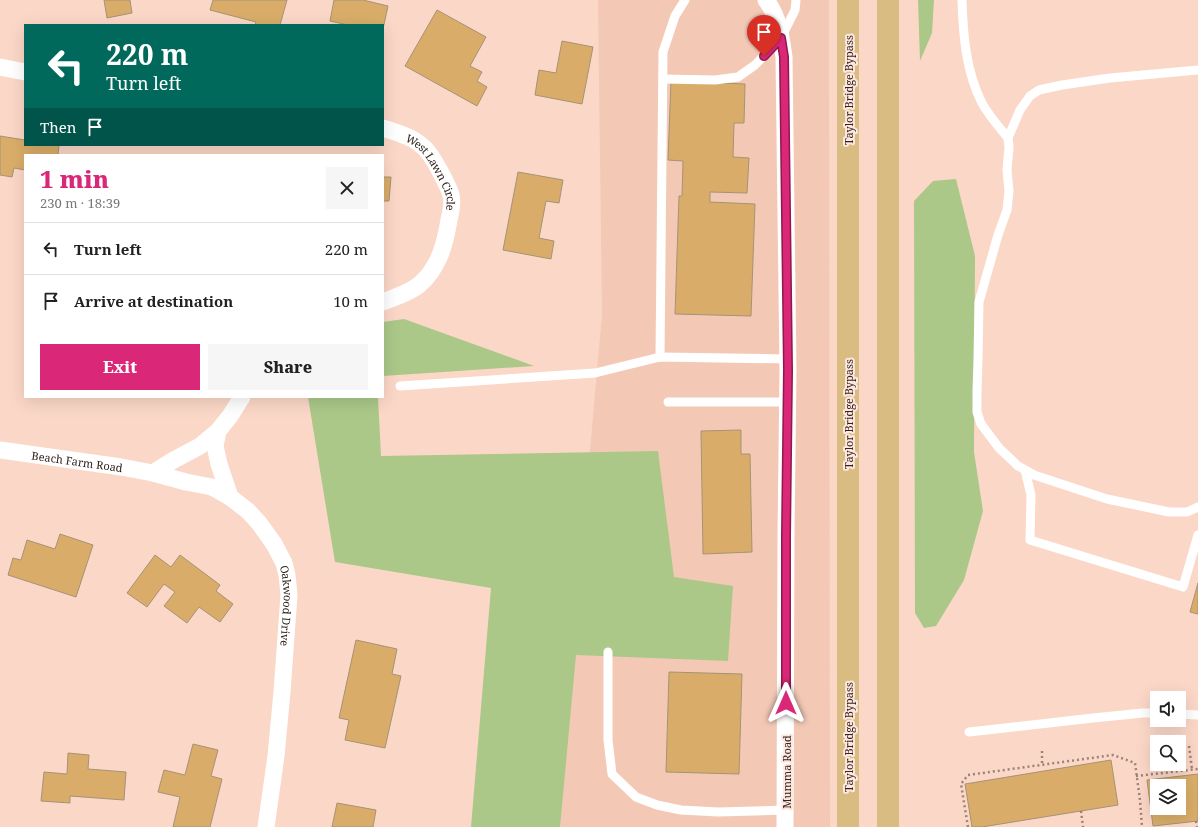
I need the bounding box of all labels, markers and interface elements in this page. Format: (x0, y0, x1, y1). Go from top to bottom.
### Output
pin (747, 15, 781, 56)
icon: arrive (753, 21, 775, 43)
text: 220 m (106, 35, 188, 73)
street label: Taylor Bridge Bypass (841, 35, 856, 145)
icon: left (40, 40, 92, 92)
text: Turn left (106, 71, 181, 95)
icon: arrive (84, 116, 106, 138)
text: Then (40, 117, 76, 137)
street label: West Lawn Circle (403, 130, 459, 212)
text: 1 min (40, 162, 109, 195)
button: close (326, 167, 368, 209)
text: 230 m · 18:39 (40, 194, 120, 212)
icon: left (40, 238, 62, 260)
text: Turn left (74, 239, 142, 259)
text: 220 m (325, 239, 368, 259)
icon: arrive (40, 290, 62, 312)
text: Arrive at destination (74, 291, 233, 311)
text: 10 m (333, 291, 368, 311)
button: Exit (40, 344, 200, 390)
button: Share (208, 344, 368, 390)
street label: Taylor Bridge Bypass (841, 359, 856, 469)
street label: Beach Farm Road (31, 447, 124, 475)
street label: Oakwood Drive (277, 563, 297, 647)
position arrow (765, 682, 807, 724)
street label: Taylor Bridge Bypass (841, 682, 856, 792)
map controls (1150, 691, 1186, 815)
button: sound (1150, 691, 1186, 727)
street label: Mumma Road (779, 735, 794, 809)
button: search (1150, 735, 1186, 771)
button: layers (1150, 779, 1186, 815)

